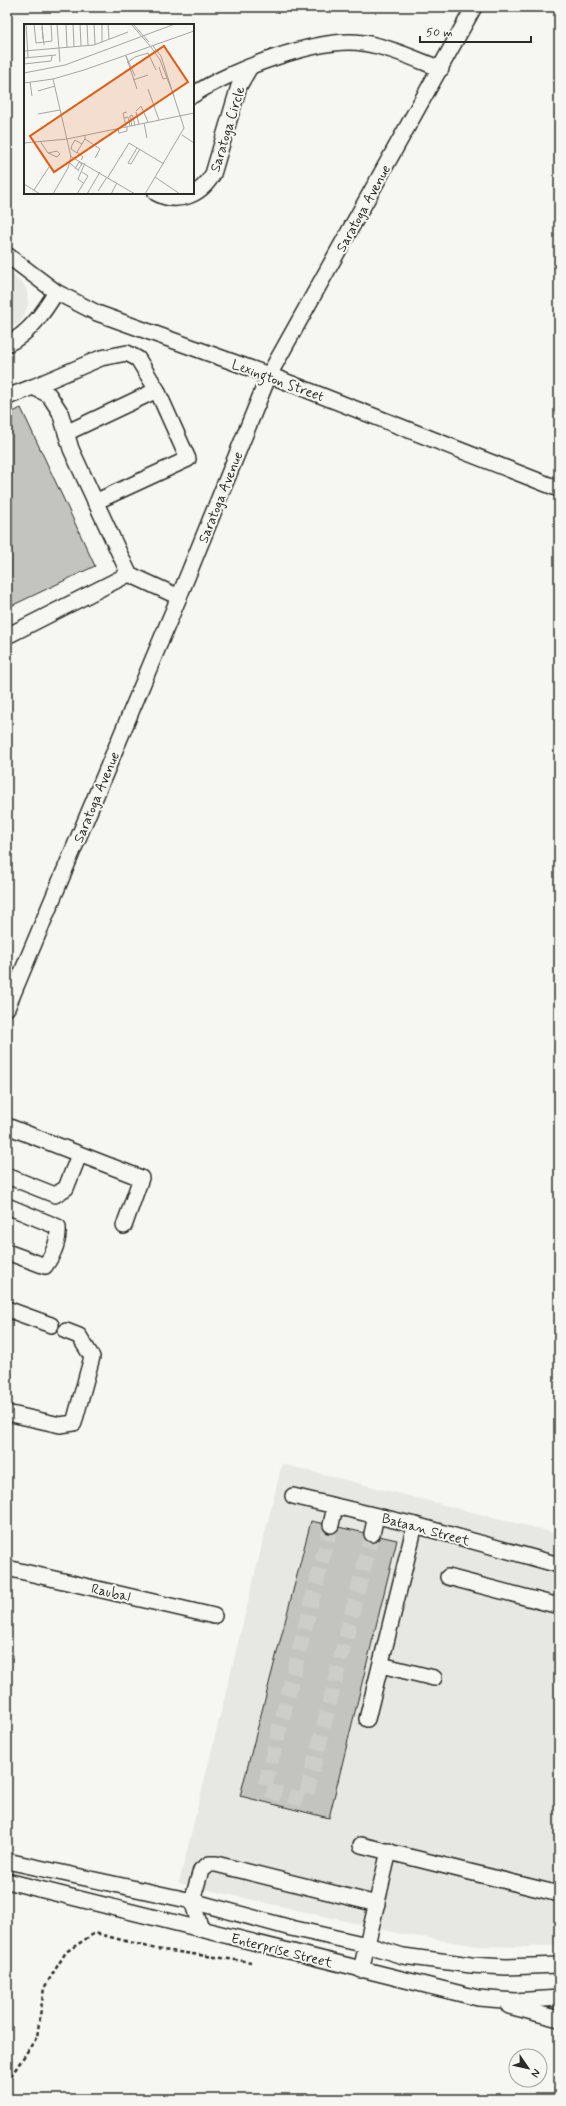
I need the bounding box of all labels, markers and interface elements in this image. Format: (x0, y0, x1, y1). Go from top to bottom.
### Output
scale bar (420, 18, 531, 44)
inset map (24, 24, 194, 194)
text: 50 m (426, 25, 453, 41)
street label: Saratoga Circle (206, 84, 250, 174)
street label: Saratoga Avenue (332, 162, 395, 255)
street label: Lexington Street (228, 356, 326, 408)
street label: Saratoga Avenue (194, 449, 247, 546)
street label: Saratoga Avenue (70, 749, 124, 846)
street label: Bataan Street (380, 1510, 472, 1551)
street label: Raubal (89, 1580, 132, 1606)
street label: Enterprise Street (229, 1930, 335, 1972)
north arrow (508, 2048, 548, 2088)
text: N (528, 2066, 543, 2080)

